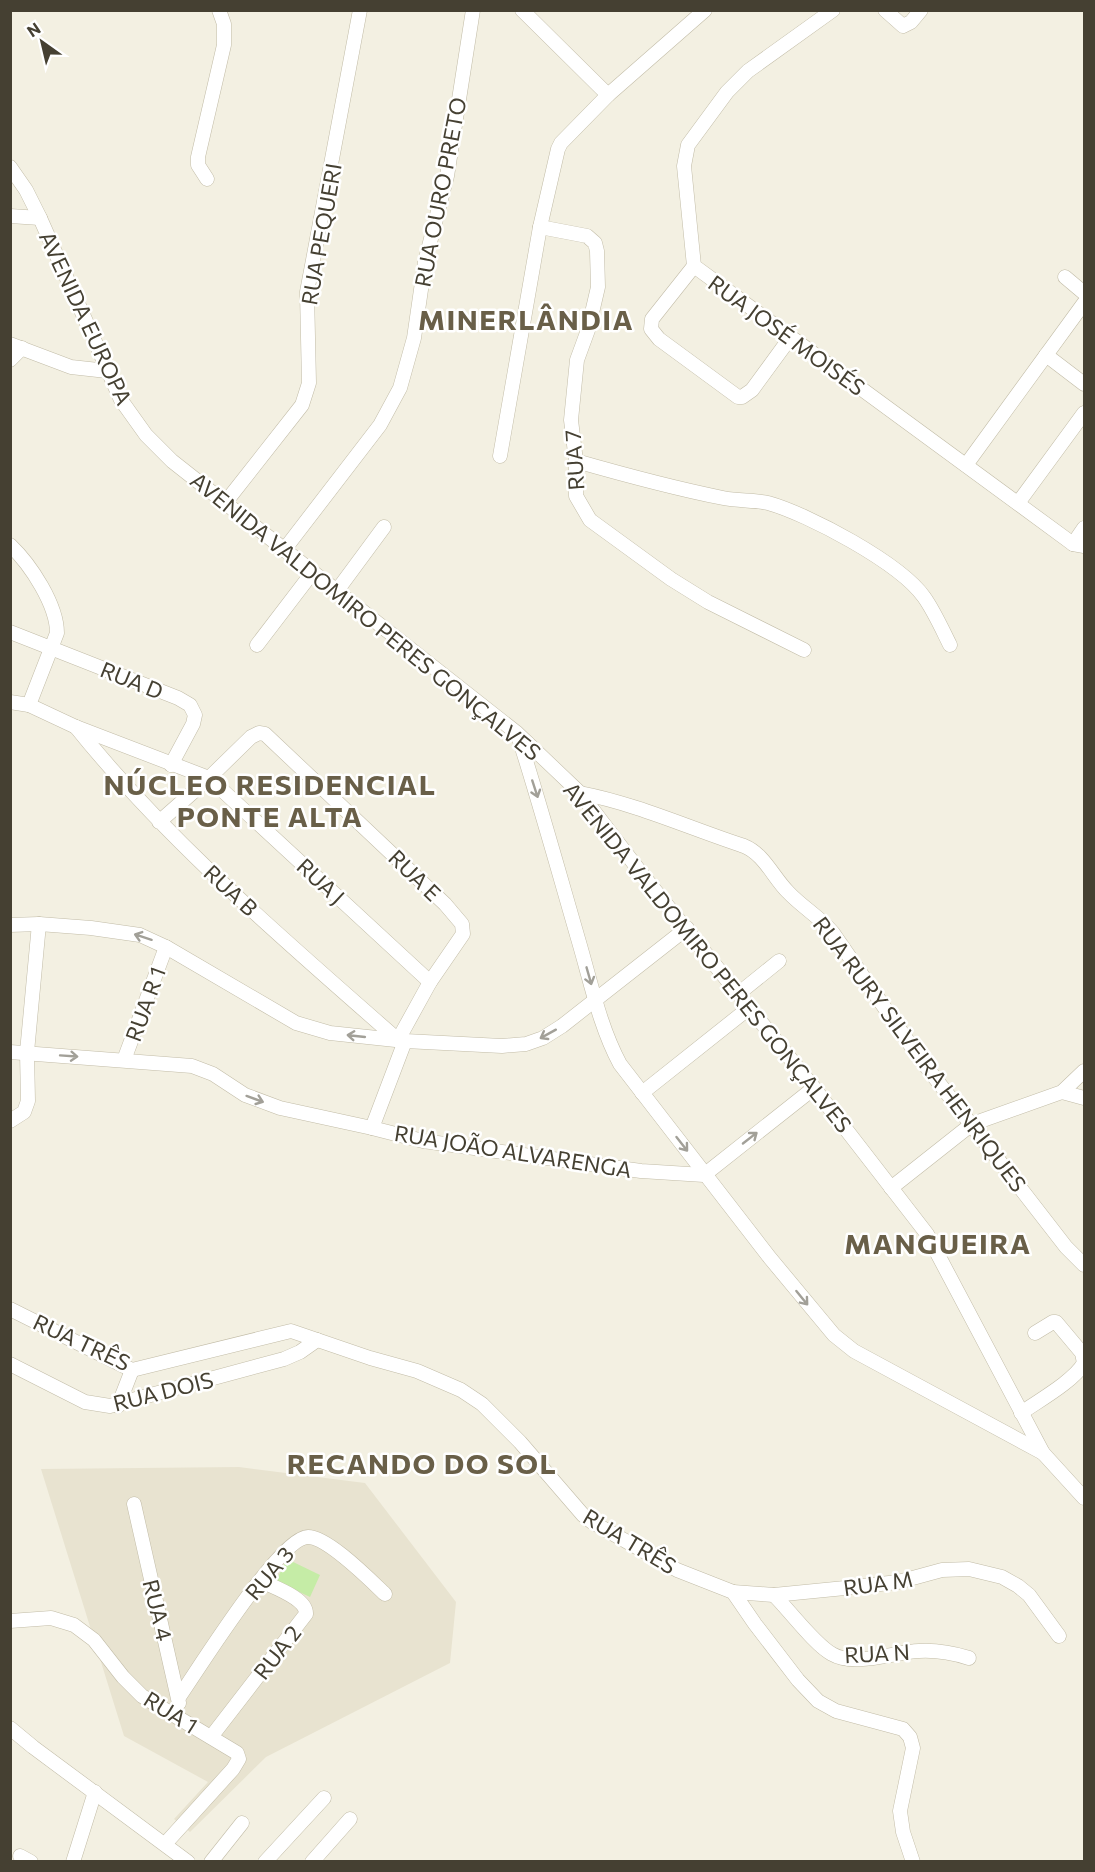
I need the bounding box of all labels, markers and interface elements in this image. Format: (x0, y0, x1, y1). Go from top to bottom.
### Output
north arrow (12, 12, 72, 72)
text: N (23, 18, 44, 40)
street label: RUA OURO PRETO (408, 95, 472, 289)
street label: RUA PEQUERI (295, 161, 347, 307)
street label: AVENIDA EUROPA (34, 227, 138, 409)
street label: RUA JOSÉ MOISÉS (703, 269, 871, 401)
district label: MINERLÂNDIA (418, 302, 634, 336)
street label: RUA 7 (558, 429, 590, 491)
street label: AVENIDA VALDOMIRO PERES GONÇALVES (185, 466, 547, 766)
street label: RUA D (97, 655, 167, 705)
district label: NÚCLEO RESIDENCIAL PONTE ALTA (104, 767, 436, 833)
street label: AVENIDA VALDOMIRO PERES GONÇALVES (558, 776, 858, 1138)
one-way arrow (530, 779, 541, 798)
street label: RUA E (383, 844, 447, 906)
street label: RUA J (291, 852, 351, 910)
street label: RUA B (199, 859, 263, 921)
street label: RUA RURY SILVEIRA HENRIQUES (808, 911, 1032, 1197)
one-way arrow (134, 931, 153, 942)
street label: RUA R 1 (119, 963, 171, 1045)
one-way arrow (584, 966, 595, 985)
one-way arrow (540, 1028, 557, 1040)
one-way arrow (346, 1030, 366, 1041)
one-way arrow (58, 1050, 78, 1061)
one-way arrow (245, 1094, 264, 1105)
street label: RUA JOÃO ALVARENGA (392, 1119, 634, 1183)
one-way arrow (742, 1132, 758, 1145)
one-way arrow (676, 1136, 689, 1152)
district label: MANGUEIRA (844, 1226, 1032, 1260)
one-way arrow (796, 1290, 809, 1306)
street label: RUA TRÊS (29, 1308, 135, 1376)
street label: RUA DOIS (110, 1366, 216, 1416)
district label: RECANDO DO SOL (287, 1446, 557, 1480)
street label: RUA TRÊS (579, 1503, 682, 1579)
street label: RUA 3 (239, 1541, 299, 1605)
street label: RUA M (841, 1565, 915, 1601)
street label: RUA 4 (137, 1577, 179, 1643)
street label: RUA 2 (247, 1620, 307, 1684)
street label: RUA N (843, 1638, 911, 1668)
street label: RUA 1 (139, 1685, 203, 1739)

